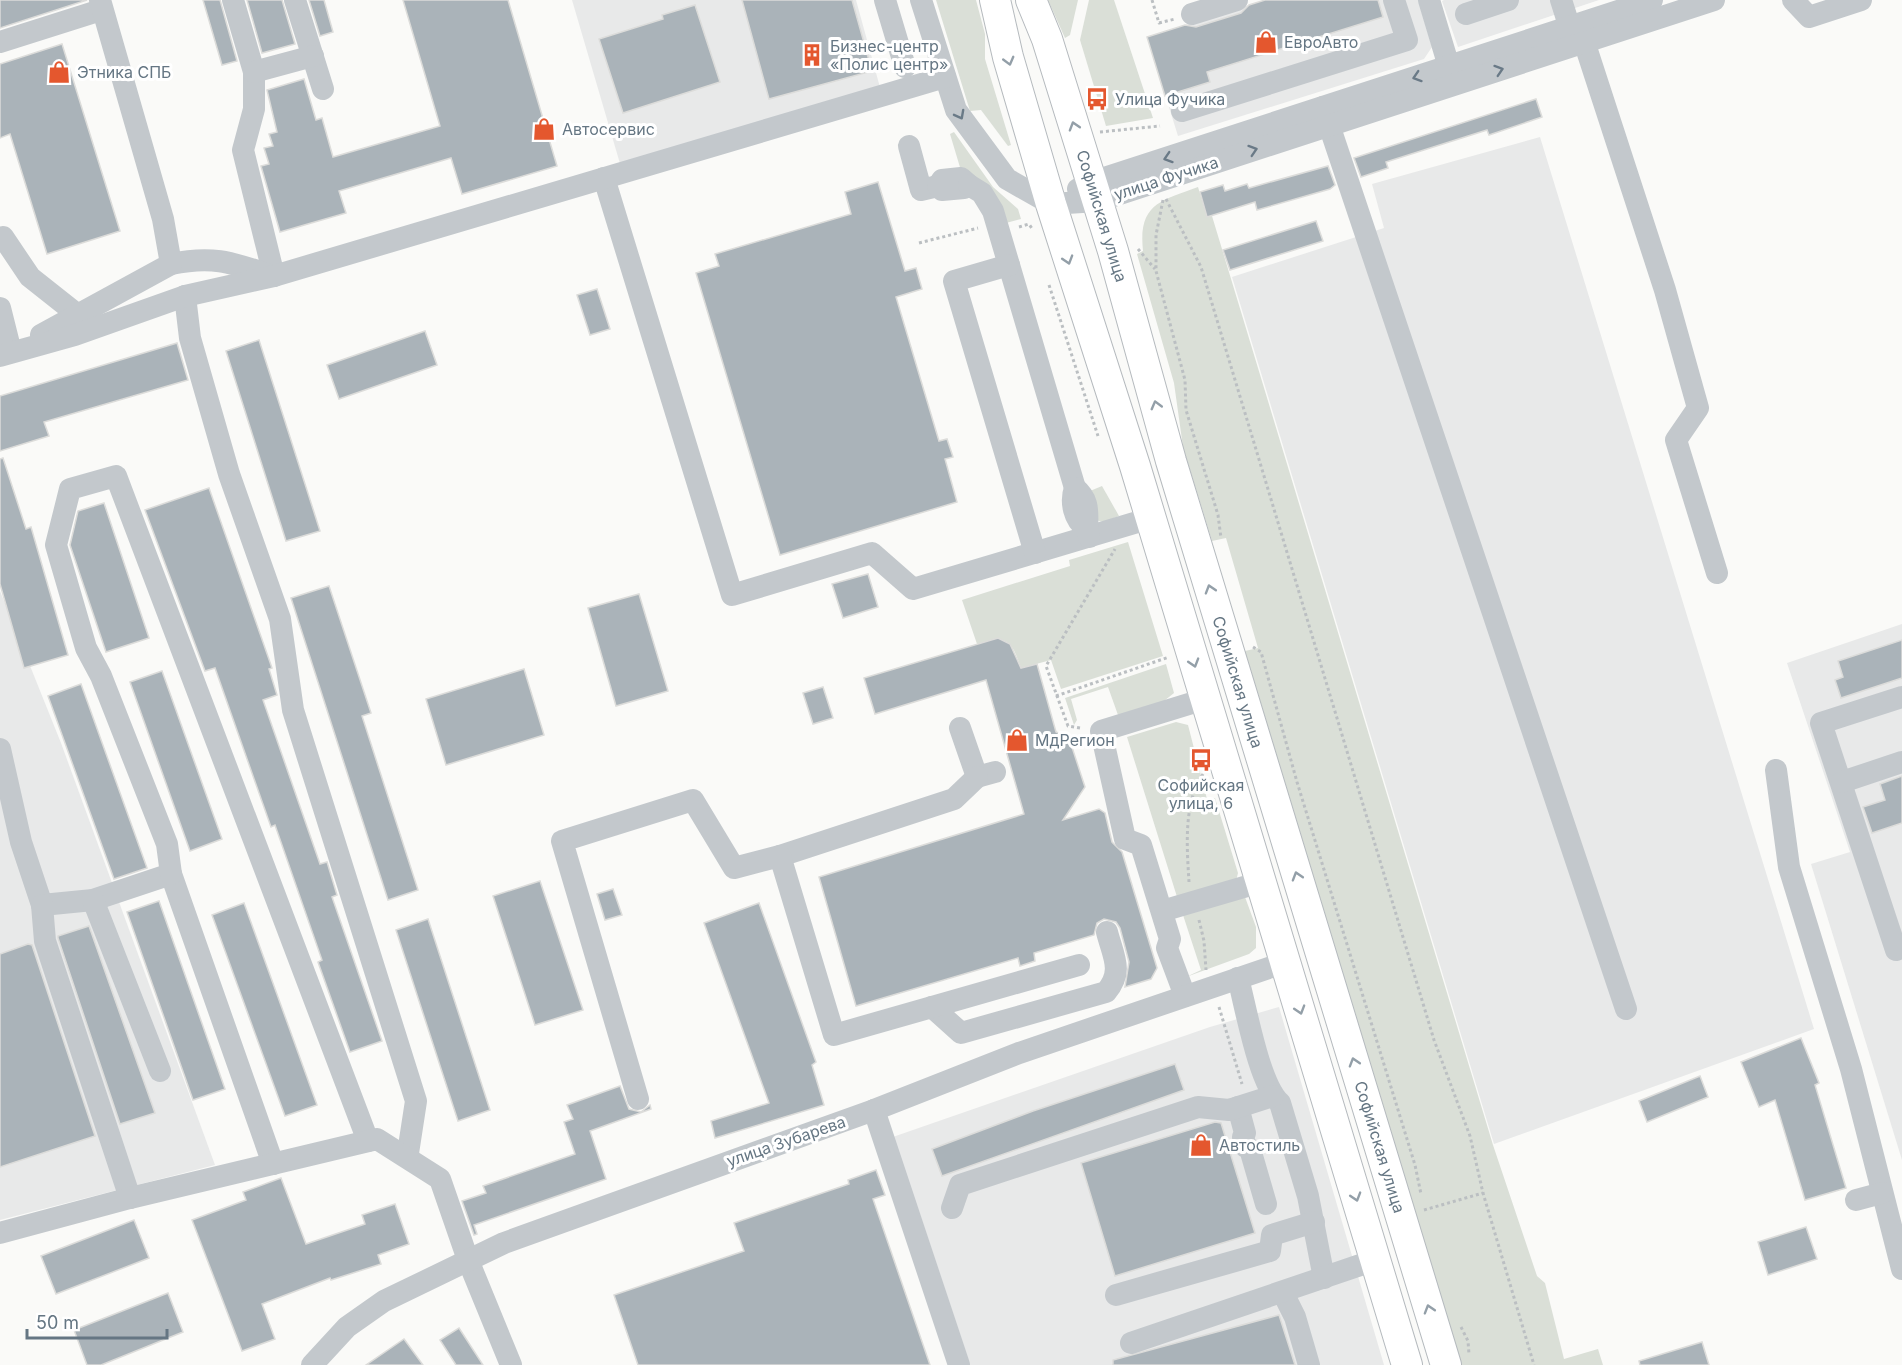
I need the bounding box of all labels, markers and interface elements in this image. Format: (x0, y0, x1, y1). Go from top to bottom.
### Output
shop icon: ЕвроАвто (1253, 29, 1279, 55)
place label: ЕвроАвто (1284, 32, 1358, 52)
place label: Бизнес-центр «Полис центр» (830, 36, 948, 74)
building icon: Бизнес-центр «Полис центр» (799, 42, 825, 68)
one-way arrow (1002, 56, 1015, 66)
shop icon: Этника СПБ (46, 59, 72, 85)
place label: Этника СПБ (77, 62, 171, 82)
one-way arrow (1493, 65, 1504, 77)
one-way arrow (1412, 69, 1423, 82)
bus stop icon: Улица Фучика (1084, 86, 1110, 112)
place label: Улица Фучика (1115, 89, 1225, 109)
one-way arrow (953, 109, 964, 119)
shop icon: Автосервис (531, 116, 557, 142)
place label: Автосервис (562, 119, 655, 139)
one-way arrow (1069, 121, 1081, 132)
one-way arrow (1247, 145, 1258, 157)
street label: Софийская улица (1072, 148, 1132, 284)
one-way arrow (1163, 150, 1174, 163)
street label: улица Фучика (1111, 152, 1221, 204)
one-way arrow (1061, 254, 1073, 265)
one-way arrow (1150, 400, 1163, 410)
one-way arrow (1205, 584, 1217, 594)
street label: Софийская улица (1208, 614, 1268, 750)
one-way arrow (1187, 657, 1199, 668)
shop icon: МдРегион (1004, 727, 1030, 753)
place label: МдРегион (1035, 730, 1115, 750)
bus stop icon: Софийская улица, 6 (1188, 747, 1214, 773)
place label: Софийская улица, 6 (1158, 775, 1244, 813)
one-way arrow (1292, 871, 1304, 882)
one-way arrow (1293, 1004, 1305, 1015)
one-way arrow (1349, 1057, 1361, 1068)
street label: Софийская улица (1350, 1079, 1410, 1215)
street label: улица Зубарева (724, 1111, 848, 1171)
shop icon: Автостиль (1188, 1132, 1214, 1158)
place label: Автостиль (1219, 1135, 1300, 1155)
one-way arrow (1349, 1191, 1361, 1202)
scale bar (27, 1302, 166, 1340)
one-way arrow (1424, 1304, 1436, 1315)
text: 50 m (36, 1312, 79, 1333)

